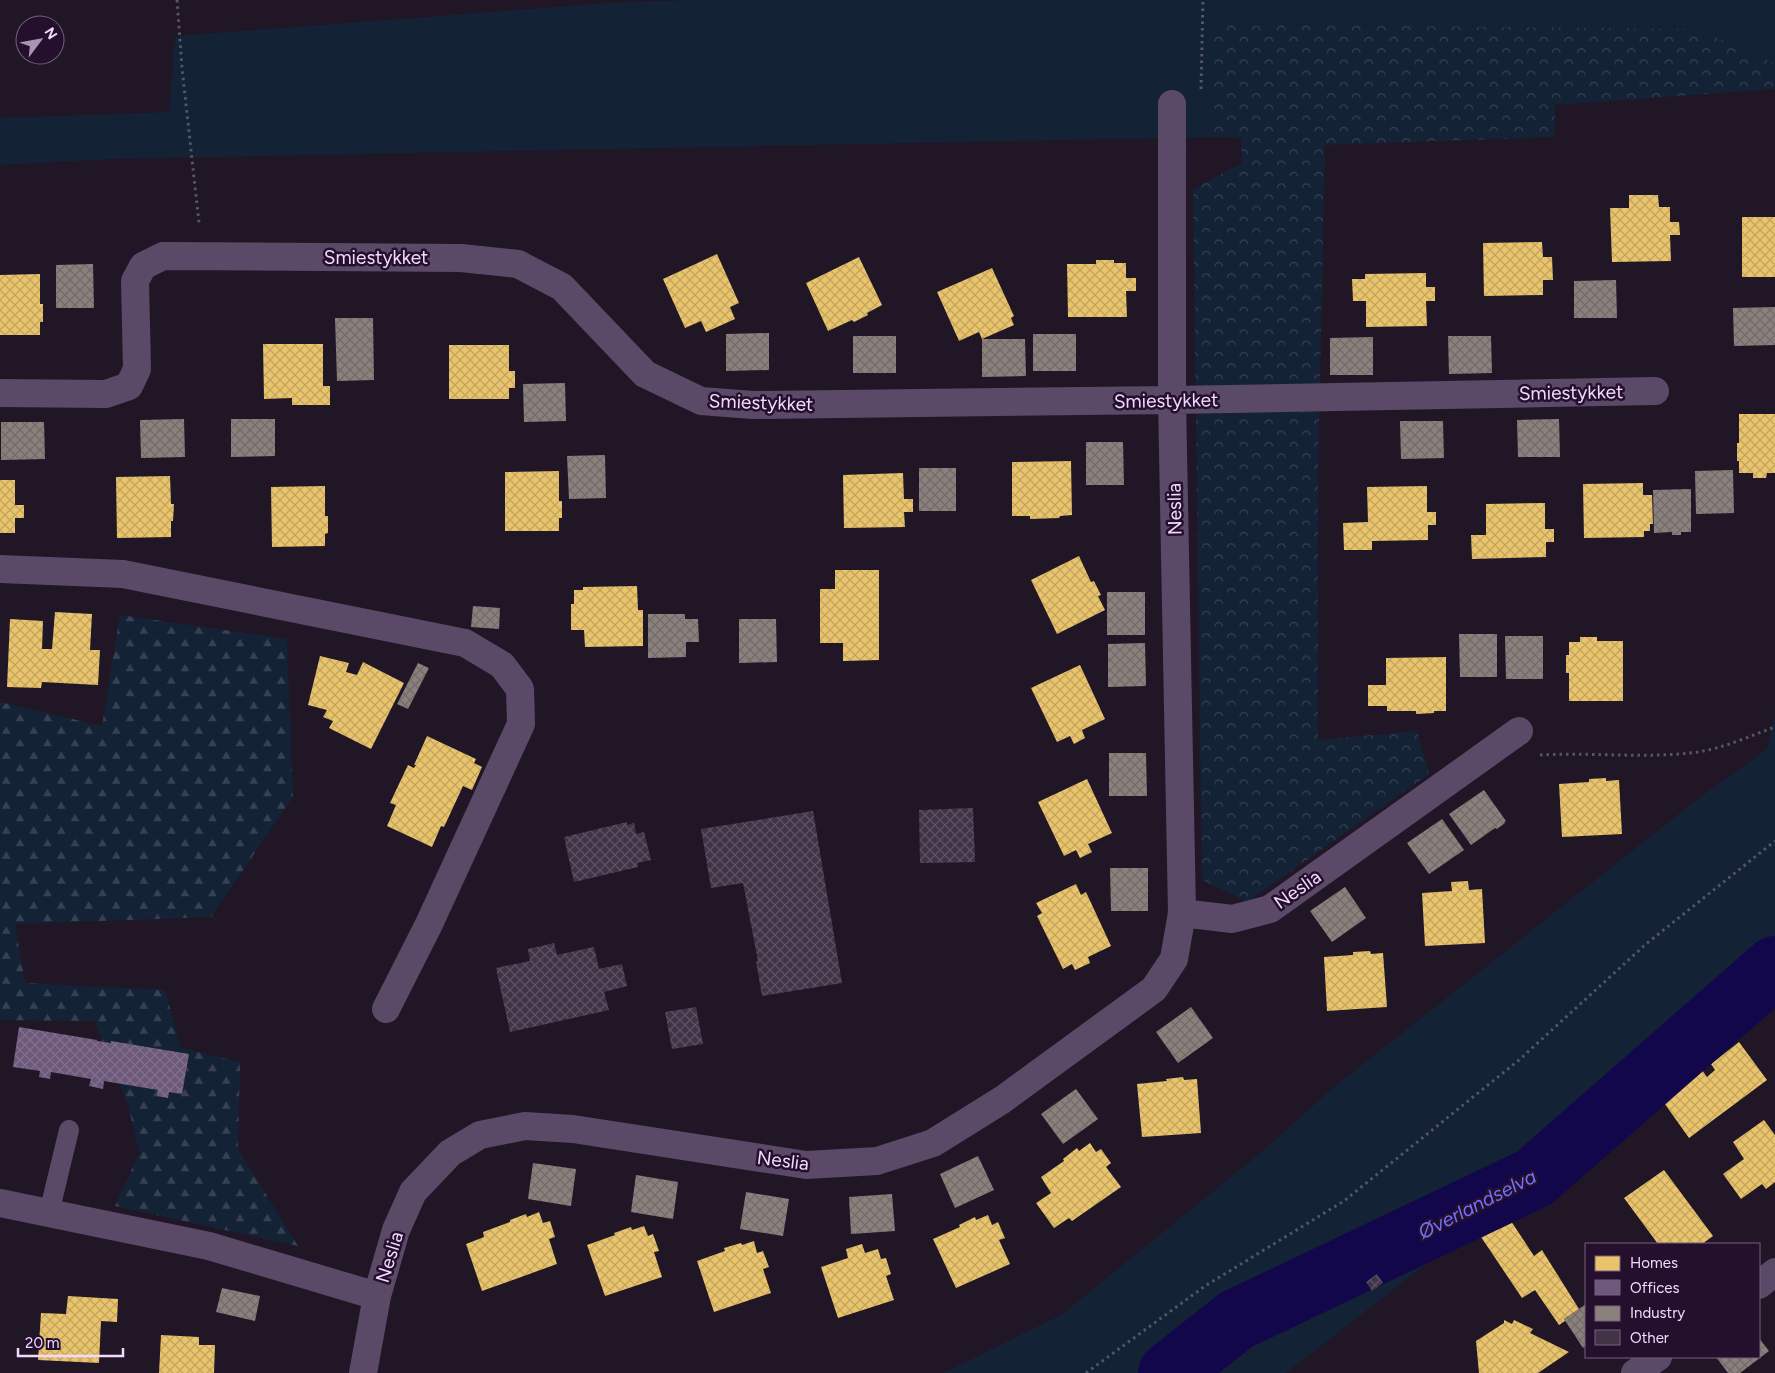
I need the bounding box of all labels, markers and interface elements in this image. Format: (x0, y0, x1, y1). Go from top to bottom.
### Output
north arrow (15, 15, 65, 65)
text: N (41, 24, 61, 42)
street label: Smiestykket (324, 246, 428, 269)
street label: Smiestykket (1519, 380, 1623, 405)
street label: Smiestykket (1114, 388, 1218, 413)
street label: Smiestykket (708, 389, 814, 416)
street label: Neslia (1163, 483, 1186, 535)
street label: Neslia (1269, 865, 1325, 914)
street label: Neslia (756, 1146, 810, 1175)
water label: Øverlandselva (1413, 1164, 1540, 1245)
street label: Neslia (371, 1229, 408, 1285)
legend (1585, 1243, 1760, 1358)
text: Homes (1630, 1254, 1678, 1272)
text: Offices (1630, 1279, 1680, 1297)
text: Industry (1630, 1304, 1685, 1322)
scale bar (18, 1326, 122, 1358)
text: Other (1630, 1329, 1669, 1347)
text: 20 m (25, 1334, 59, 1352)

